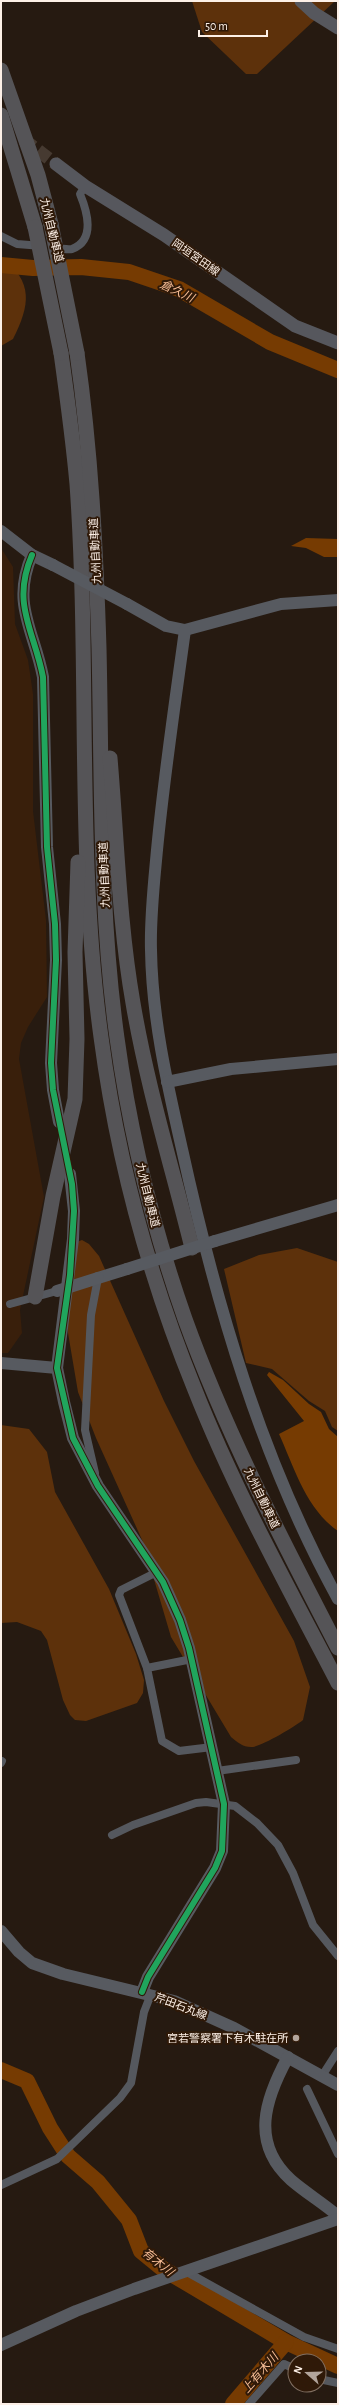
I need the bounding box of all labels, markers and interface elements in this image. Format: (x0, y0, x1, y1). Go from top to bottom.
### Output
scale bar (199, 12, 267, 38)
text: 50 m (205, 20, 228, 32)
street label: 九州自動車道 (38, 197, 66, 263)
street label: 岡垣宮田線 (170, 236, 222, 278)
water label: 倉久川 (158, 277, 198, 305)
street label: 九州自動車道 (87, 518, 103, 584)
street label: 九州自動車道 (97, 842, 111, 908)
street label: 九州自動車道 (134, 1162, 162, 1228)
street label: 九州自動車道 (242, 1466, 282, 1530)
street label: 芹田石丸線 (153, 1991, 209, 2021)
place label: 宮若警察署下有木駐在所 (167, 2032, 289, 2044)
marker: 宮若警察署下有木駐在所 (291, 2033, 301, 2043)
water label: 有木川 (140, 2245, 178, 2279)
water label: 上有木川 (239, 2349, 282, 2395)
north arrow (287, 2353, 327, 2393)
text: N (292, 2364, 305, 2375)

